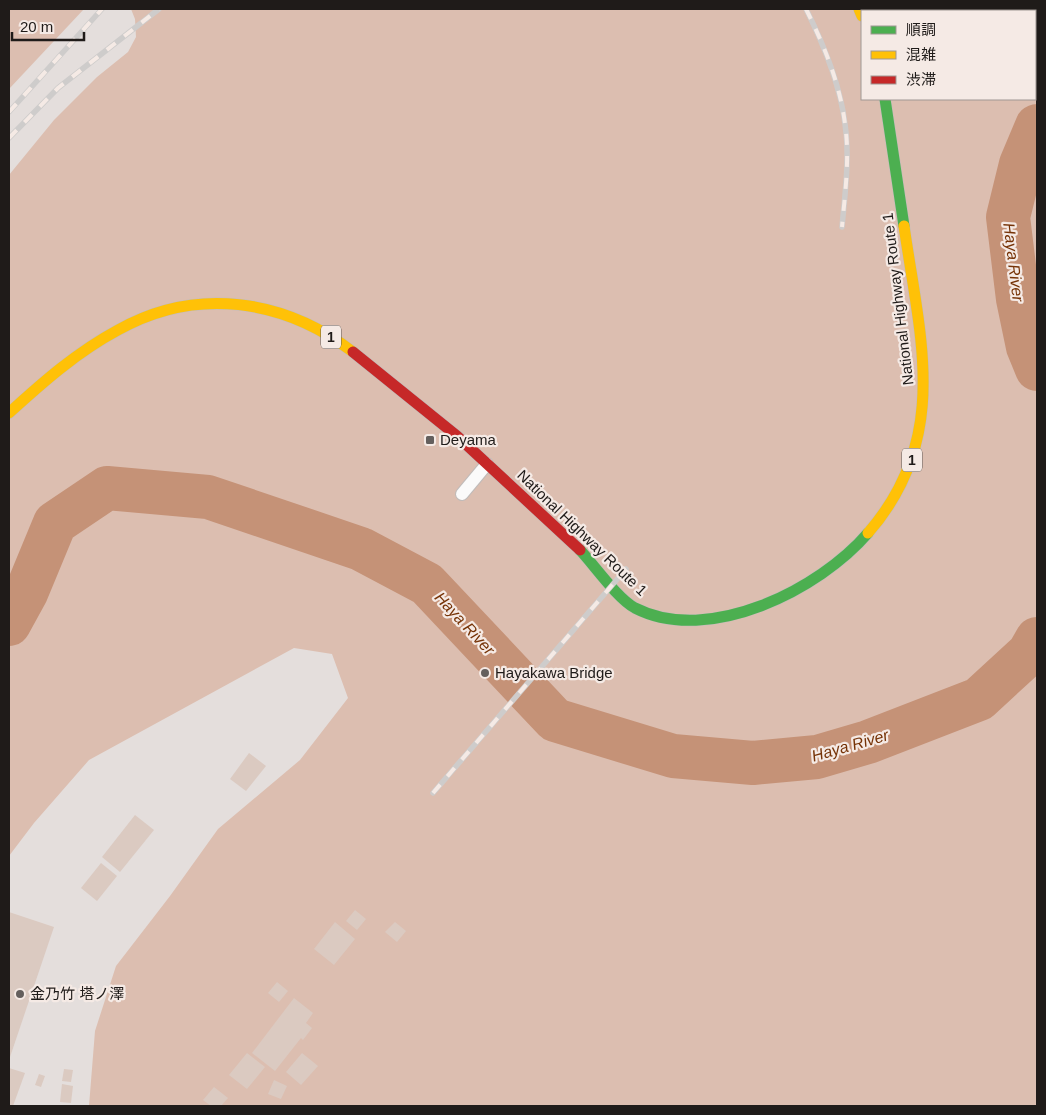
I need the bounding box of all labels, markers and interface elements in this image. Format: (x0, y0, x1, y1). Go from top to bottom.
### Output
scale bar (12, 10, 85, 42)
legend (861, 10, 1036, 100)
text: 20 m (20, 18, 53, 35)
text: 順調 (906, 21, 936, 38)
text: 混雑 (906, 46, 936, 63)
text: 渋滞 (906, 71, 936, 88)
street label: National Highway Route 1 (878, 212, 917, 386)
water label: Haya River (1000, 222, 1027, 303)
road number: 1 (321, 326, 341, 348)
place label: Deyama (440, 431, 497, 448)
marker: Deyama (424, 434, 436, 446)
road number: 1 (902, 448, 922, 472)
street label: National Highway Route 1 (514, 466, 651, 599)
water label: Haya River (431, 589, 498, 659)
place label: Hayakawa Bridge (495, 664, 613, 681)
marker: Hayakawa Bridge (479, 667, 491, 679)
water label: Haya River (810, 726, 891, 765)
place label: 金乃竹 塔ノ澤 (30, 985, 124, 1002)
marker: 金乃竹 塔ノ澤 (14, 988, 26, 1000)

